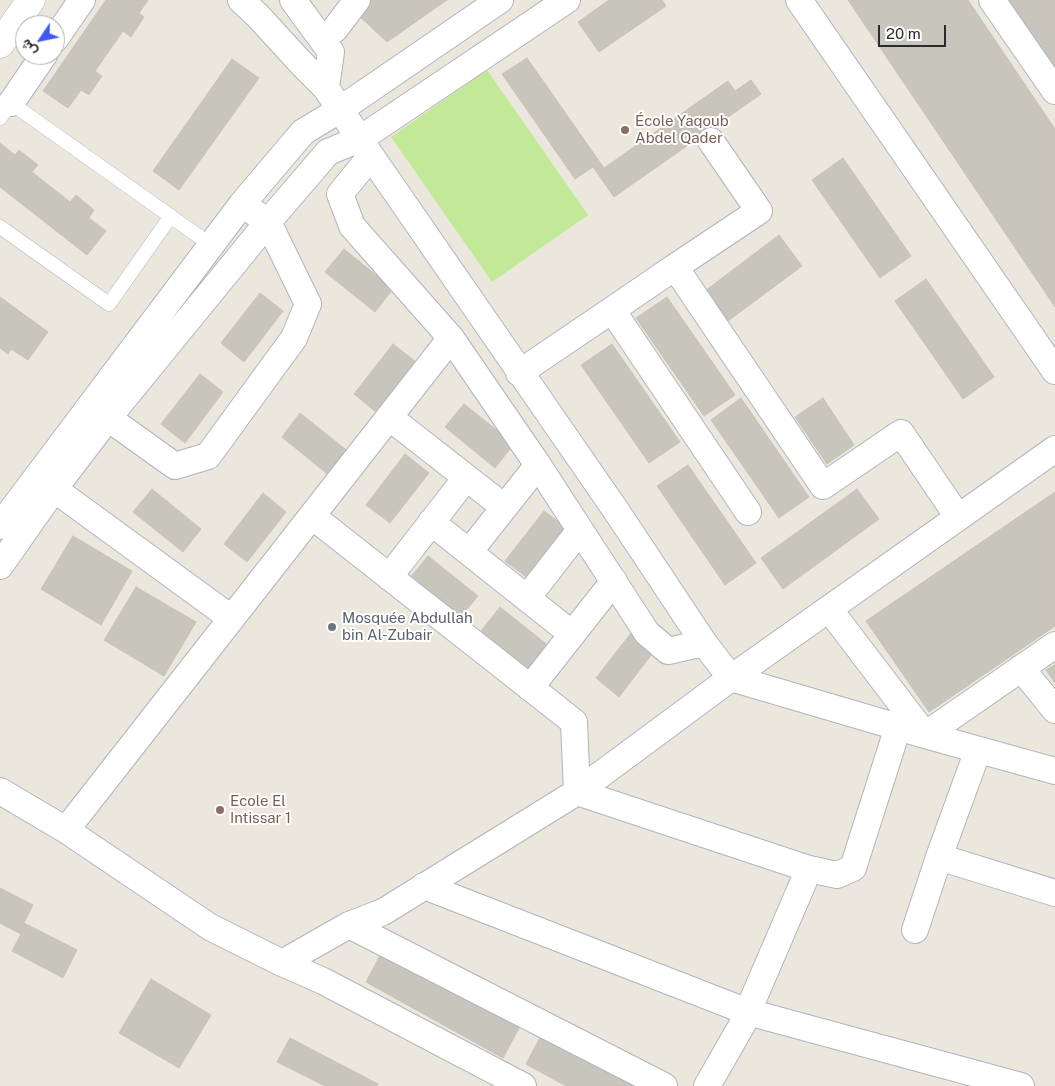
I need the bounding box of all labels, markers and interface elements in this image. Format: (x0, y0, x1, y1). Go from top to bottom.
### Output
north arrow (15, 15, 65, 65)
scale bar (880, 15, 948, 47)
text: 20 m (886, 25, 921, 42)
text: ش (17, 36, 40, 59)
place label: École Yaqoub Abdel Qader (635, 112, 729, 147)
marker: École Yaqoub Abdel Qader (619, 124, 631, 136)
place label: Mosquée Abdullah bin Al-Zubair (342, 609, 473, 644)
marker: Mosquée Abdullah bin Al-Zubair (326, 621, 338, 633)
place label: Ecole El Intissar 1 (230, 792, 291, 827)
marker: Ecole El Intissar 1 (214, 804, 226, 816)

